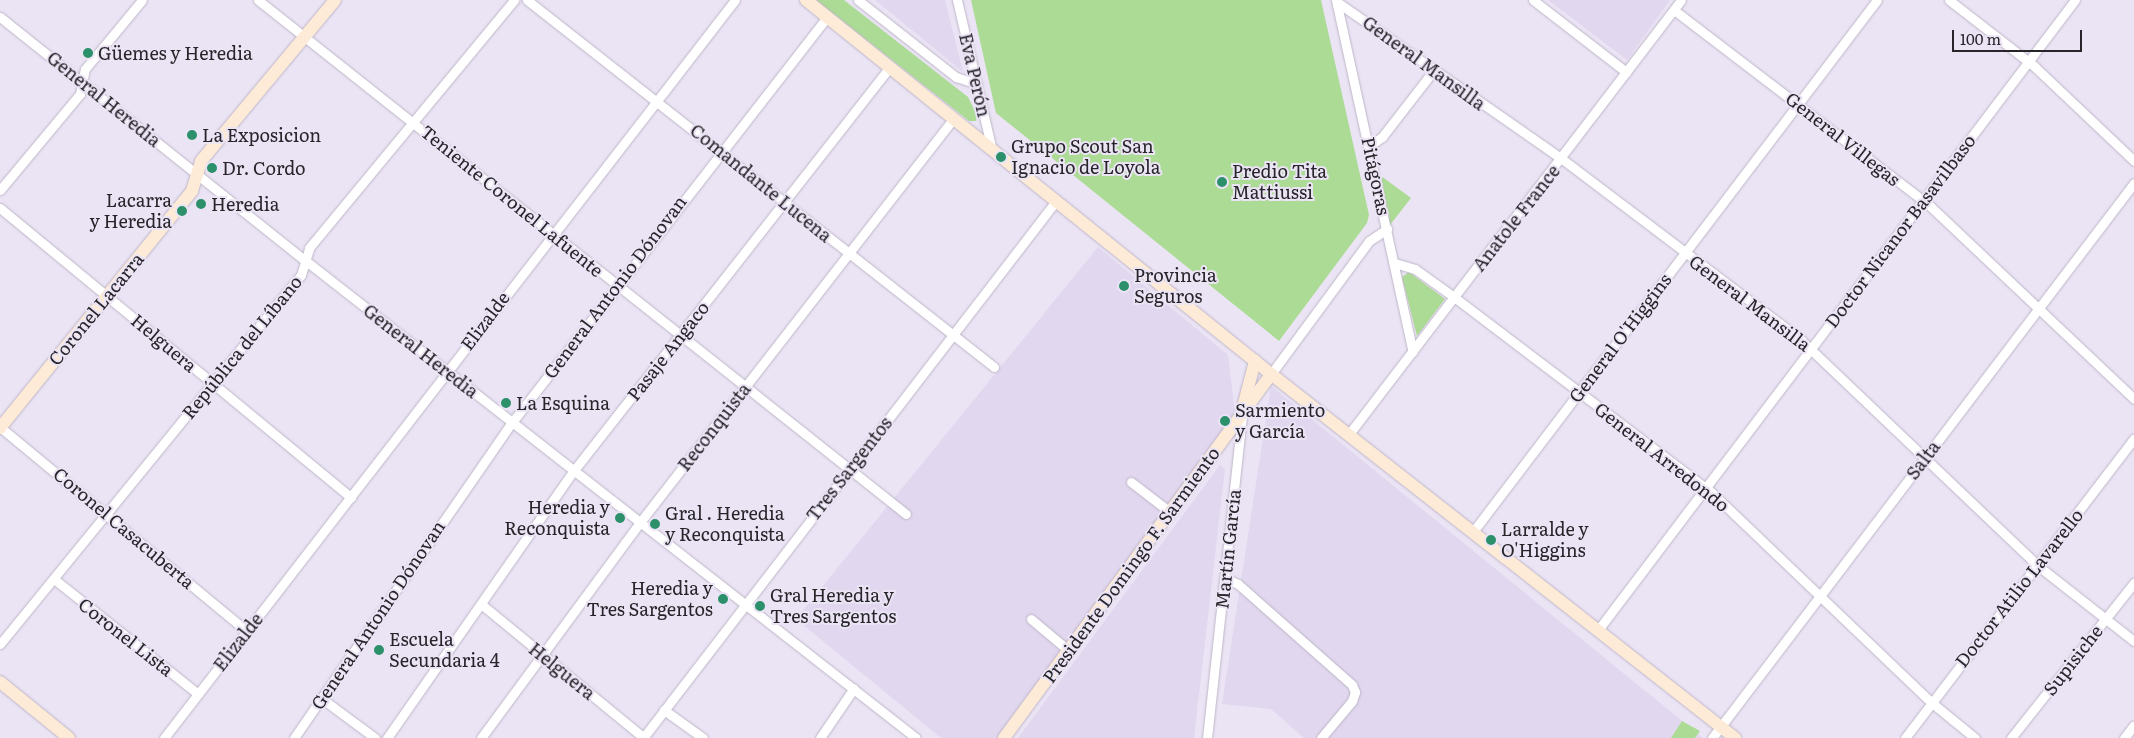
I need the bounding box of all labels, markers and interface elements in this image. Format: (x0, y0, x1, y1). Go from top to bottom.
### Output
street label: General Mansilla (1358, 11, 1490, 115)
scale bar (1954, 20, 2084, 52)
text: 100 m (1960, 27, 2001, 50)
street label: Eva Perón (955, 31, 995, 119)
place label: Güemes y Heredia (98, 42, 253, 64)
street label: General Heredia (43, 47, 165, 151)
marker: Güemes y Heredia (82, 47, 94, 59)
street label: General Villegas (1781, 88, 1905, 190)
street label: Comandante Lucena (686, 119, 836, 247)
street label: Teniente Coronel Lafuente (416, 121, 608, 281)
place label: La Exposicion (202, 124, 321, 146)
marker: La Exposicion (186, 129, 198, 141)
street label: Doctor Nicanor Basavilbaso (1820, 130, 1980, 332)
street label: Pitágoras (1357, 135, 1395, 217)
place label: Grupo Scout San Ignacio de Loyola (1011, 136, 1160, 178)
marker: Grupo Scout San Ignacio de Loyola (995, 151, 1007, 163)
place label: Dr. Cordo (222, 157, 306, 179)
place label: Predio Tita Mattiussi (1232, 161, 1327, 203)
street label: Anatole France (1468, 161, 1564, 275)
marker: Dr. Cordo (206, 162, 218, 174)
marker: Predio Tita Mattiussi (1216, 176, 1228, 188)
place label: Lacarra y Heredia (90, 190, 172, 232)
street label: General Antonio Dónovan (539, 191, 691, 383)
place label: Heredia (211, 193, 279, 215)
marker: Heredia (195, 198, 207, 210)
marker: Lacarra y Heredia (176, 205, 188, 217)
street label: Coronel Lacarra (44, 248, 148, 370)
street label: General Mansilla (1685, 250, 1815, 356)
place label: Provincia Seguros (1134, 265, 1217, 308)
street label: General O'Higgins (1564, 269, 1676, 407)
street label: República del Líbano (178, 271, 306, 423)
marker: Provincia Seguros (1118, 280, 1130, 292)
street label: Elizalde (456, 287, 514, 355)
street label: Pasaje Angaco (623, 297, 713, 405)
street label: General Heredia (359, 299, 483, 403)
street label: Helguera (127, 309, 201, 377)
street label: Reconquista (673, 379, 755, 475)
place label: La Esquina (516, 392, 610, 414)
marker: La Esquina (500, 397, 512, 409)
street label: General Arredondo (1590, 398, 1734, 516)
place label: Sarmiento y García (1235, 400, 1325, 442)
street label: Tres Sargentos (802, 413, 896, 525)
marker: Sarmiento y García (1219, 415, 1231, 427)
street label: Salta (1901, 436, 1945, 484)
street label: Presidente Domingo F. Sarmiento (1038, 443, 1224, 687)
street label: Coronel Casacuberta (49, 463, 199, 593)
street label: Martín García (1211, 488, 1245, 610)
place label: Heredia y Reconquista (504, 497, 610, 540)
place label: Gral . Heredia y Reconquista (665, 503, 785, 546)
street label: Doctor Atilio Lavarello (1950, 505, 2088, 671)
marker: Heredia y Reconquista (614, 512, 626, 524)
street label: General Antonio Dónovan (307, 516, 449, 714)
marker: Gral . Heredia y Reconquista (649, 518, 661, 530)
place label: Larralde y O'Higgins (1501, 519, 1589, 562)
marker: Larralde y O'Higgins (1485, 534, 1497, 546)
place label: Heredia y Tres Sargentos (587, 578, 713, 620)
place label: Gral Heredia y Tres Sargentos (770, 585, 896, 628)
street label: Coronel Lista (74, 593, 178, 681)
marker: Heredia y Tres Sargentos (717, 593, 729, 605)
marker: Gral Heredia y Tres Sargentos (754, 600, 766, 612)
street label: Elizalde (209, 609, 267, 675)
street label: Supisiche (2039, 621, 2107, 699)
place label: Escuela Secundaria 4 (389, 629, 500, 672)
street label: Helguera (525, 638, 599, 704)
marker: Escuela Secundaria 4 (373, 644, 385, 656)

